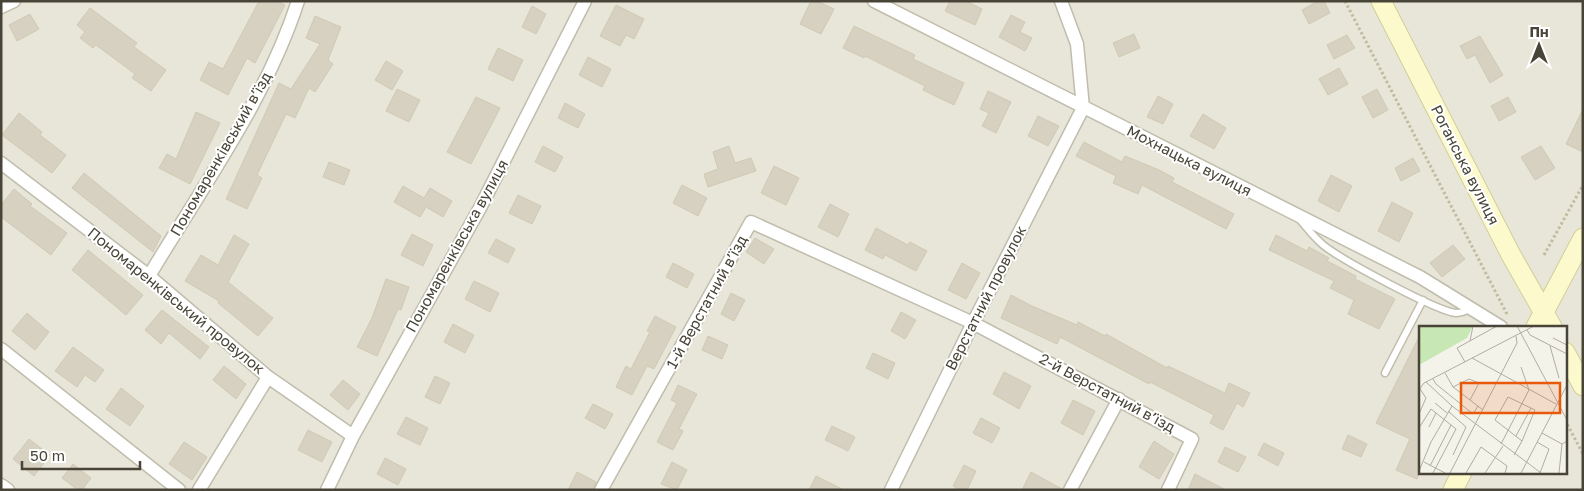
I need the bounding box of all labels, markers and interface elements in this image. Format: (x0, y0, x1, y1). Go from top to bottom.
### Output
north arrow (1514, 20, 1564, 70)
text: Пн (1529, 23, 1549, 40)
street label: Пономаренківський в’їзд (166, 68, 275, 239)
street label: Роганська вулиця (1428, 102, 1504, 227)
street label: Мохнацька вулиця (1124, 121, 1255, 199)
street label: Пономаренківська вулиця (401, 156, 511, 335)
street label: Верстатний провулок (941, 222, 1030, 373)
street label: Пономаренківський провулок (85, 223, 269, 377)
street label: 1-й Верстатний в’їзд (662, 232, 750, 371)
inset map (1419, 326, 1566, 474)
street label: 2-й Верстатний в’їзд (1037, 349, 1178, 436)
scale bar (22, 438, 140, 470)
text: 50 m (30, 446, 65, 464)

